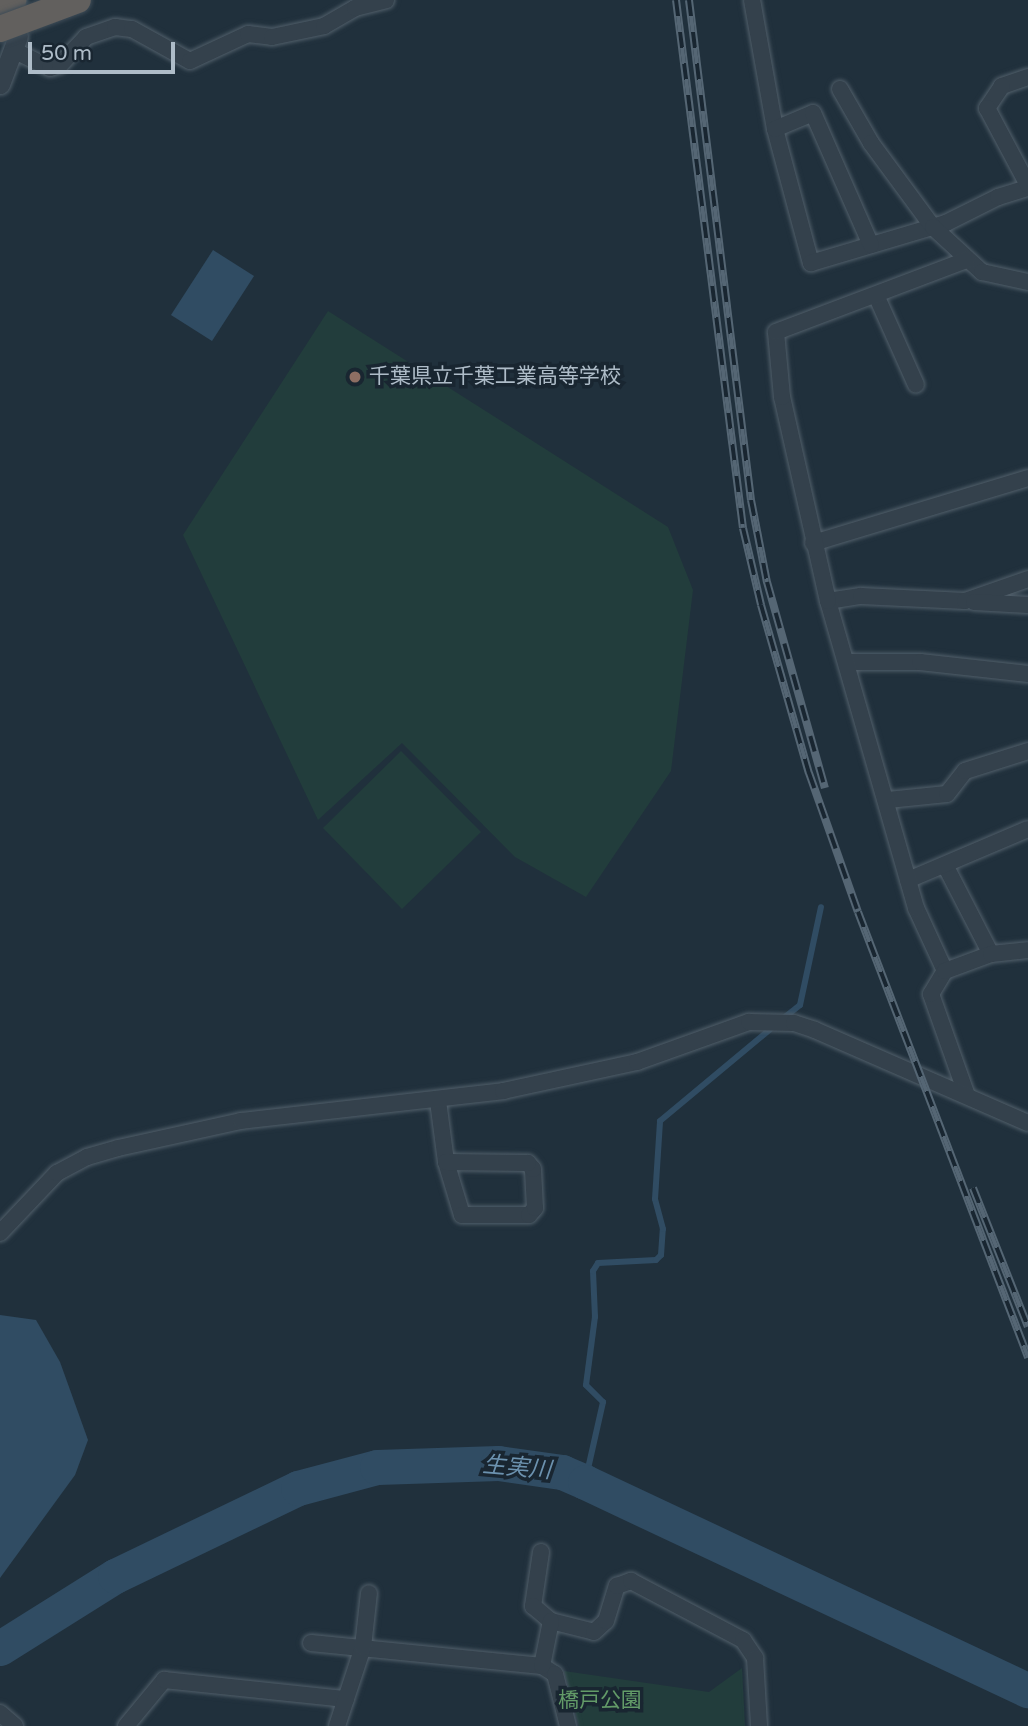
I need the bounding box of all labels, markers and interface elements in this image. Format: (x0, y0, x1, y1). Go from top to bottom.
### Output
scale bar (32, 28, 178, 72)
text: 50 m (41, 41, 92, 66)
place label: 千葉県立千葉工業高等学校 (369, 364, 621, 390)
marker: 千葉県立千葉工業高等学校 (347, 369, 363, 385)
water label: 生実川 (481, 1451, 553, 1485)
park label: 橋戸公園 (558, 1688, 642, 1714)

